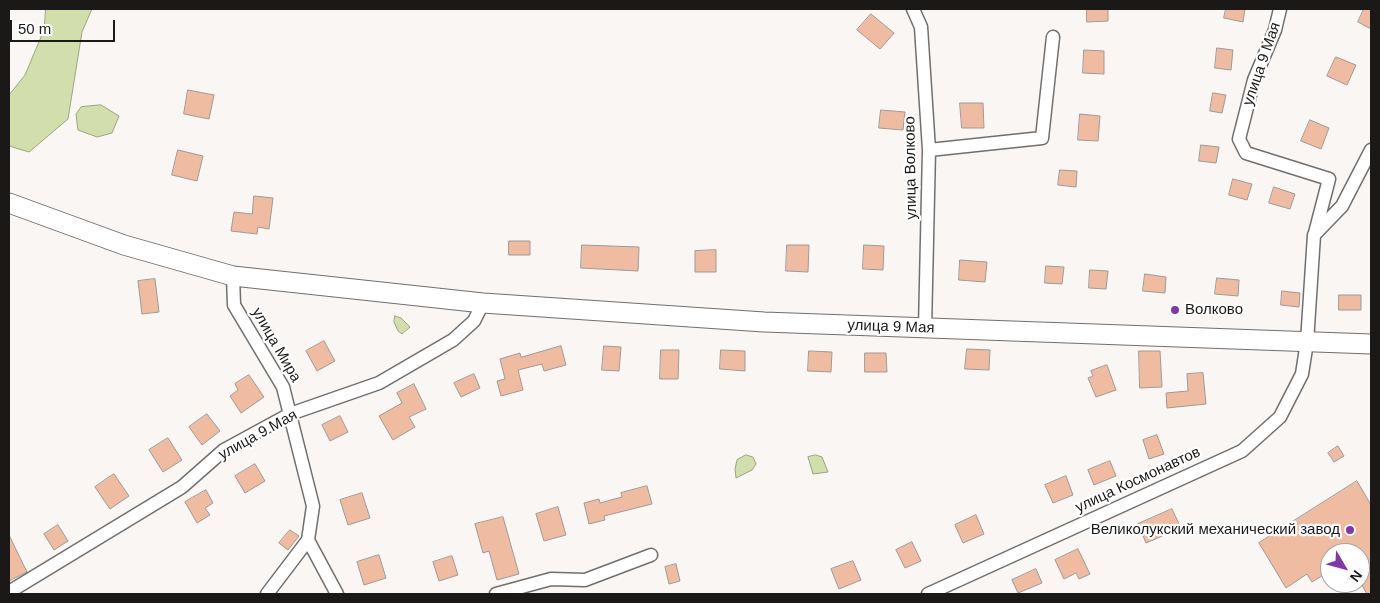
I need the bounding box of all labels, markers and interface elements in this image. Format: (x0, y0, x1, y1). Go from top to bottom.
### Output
scale bar (12, 10, 118, 42)
text: 50 m (18, 20, 51, 37)
street label: улица 9 Мая (1239, 20, 1285, 108)
street label: улица Волково (901, 116, 921, 220)
place label: Волково (1185, 301, 1243, 319)
marker: Волково (1169, 304, 1181, 316)
street label: улица Мира (247, 305, 305, 385)
street label: улица 9 Мая (847, 316, 935, 338)
street label: улица 9 Мая (216, 406, 300, 464)
street label: улица Космонавтов (1073, 443, 1203, 517)
place label: Великолукский механический завод (1091, 521, 1340, 539)
marker: Великолукский механический завод (1344, 524, 1356, 536)
north arrow (1320, 543, 1370, 593)
text: N (1347, 568, 1366, 585)

